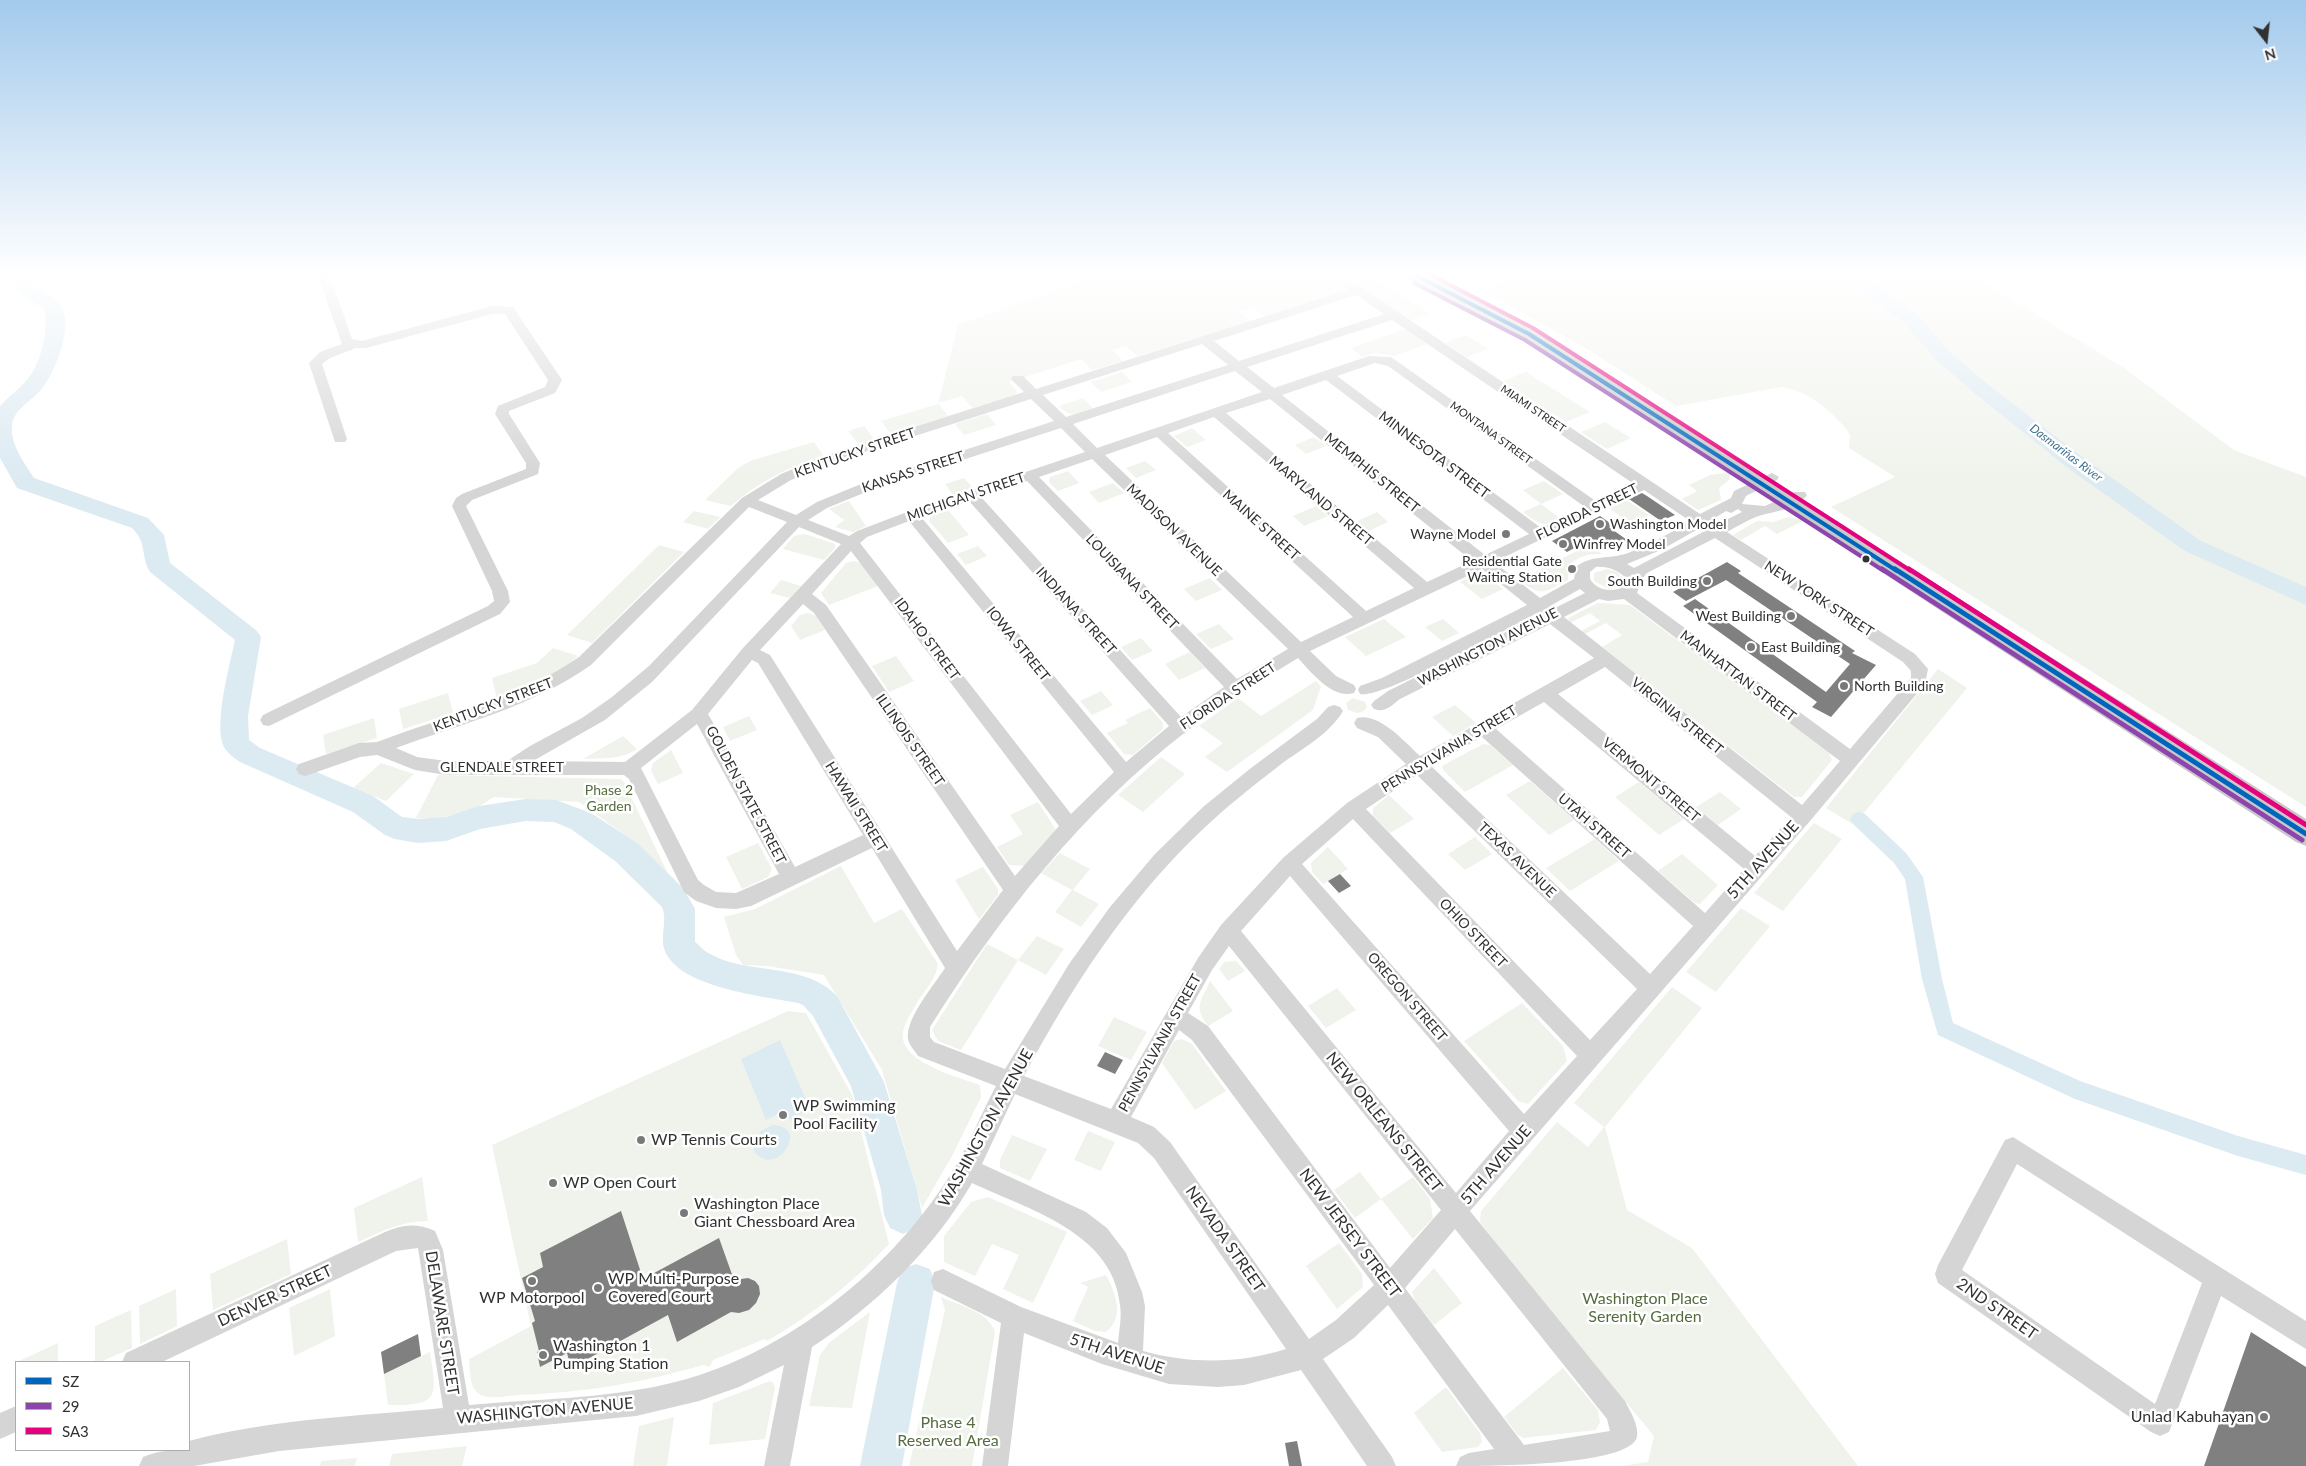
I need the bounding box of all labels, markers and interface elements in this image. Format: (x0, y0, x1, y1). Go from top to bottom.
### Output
north arrow (2241, 15, 2291, 65)
text: N (2263, 45, 2278, 65)
street label: MIAMI STREET (1498, 382, 1568, 436)
street label: MONTANA STREET (1448, 399, 1534, 467)
street label: MINNESOTA STREET (1375, 408, 1493, 502)
water label: Dasmariñas River (2027, 421, 2105, 485)
street label: KENTUCKY STREET (792, 424, 918, 482)
street label: MEMPHIS STREET (1321, 430, 1423, 516)
street label: KANSAS STREET (860, 448, 966, 496)
street label: MARYLAND STREET (1266, 453, 1376, 549)
street label: MICHIGAN STREET (905, 469, 1027, 525)
street label: MADISON AVENUE (1123, 480, 1225, 580)
street label: FLORIDA STREET (1533, 480, 1641, 544)
street label: MAINE STREET (1219, 486, 1303, 564)
place label: Washington Model (1610, 516, 1727, 532)
marker: Washington Model (1594, 518, 1606, 530)
place label: Wayne Model (1410, 526, 1496, 542)
marker: Wayne Model (1500, 528, 1512, 540)
street label: LOUISIANA STREET (1082, 531, 1182, 633)
place label: Winfrey Model (1573, 536, 1665, 552)
marker: Winfrey Model (1557, 538, 1569, 550)
place label: Residential Gate Waiting Station (1462, 553, 1562, 586)
unlabelled marker (1861, 554, 1871, 564)
street label: NEW YORK STREET (1761, 557, 1877, 641)
marker: Residential Gate Waiting Station (1566, 563, 1578, 575)
street label: INDIANA STREET (1032, 564, 1120, 658)
place label: South Building (1608, 573, 1697, 589)
marker: South Building (1701, 575, 1713, 587)
street label: IDAHO STREET (891, 595, 963, 683)
street label: IOWA STREET (983, 603, 1053, 685)
street label: WASHINGTON AVENUE (1415, 604, 1561, 690)
place label: West Building (1696, 608, 1781, 624)
marker: West Building (1785, 610, 1797, 622)
street label: MANHATTAN STREET (1677, 627, 1799, 725)
place label: East Building (1761, 639, 1840, 655)
marker: East Building (1745, 641, 1757, 653)
street label: FLORIDA STREET (1177, 659, 1279, 733)
street label: KENTUCKY STREET (431, 674, 555, 736)
street label: VIRGINIA STREET (1628, 674, 1726, 758)
place label: North Building (1854, 678, 1944, 694)
marker: North Building (1838, 680, 1850, 692)
street label: ILLINOIS STREET (872, 691, 948, 789)
street label: PENNSYLVANIA STREET (1378, 702, 1520, 796)
street label: GOLDEN STATE STREET (702, 723, 790, 867)
street label: VERMONT STREET (1599, 734, 1703, 826)
street label: GLENDALE STREET (440, 759, 564, 775)
street label: HAWAII STREET (821, 759, 891, 855)
park label: Phase 2 Garden (585, 782, 633, 814)
street label: UTAH STREET (1554, 790, 1634, 862)
street label: 5TH AVENUE (1723, 817, 1803, 903)
street label: TEXAS AVENUE (1475, 819, 1559, 901)
street label: OHIO STREET (1436, 895, 1510, 971)
street label: OREGON STREET (1364, 949, 1450, 1045)
street label: PENNSYLVANIA STREET (1115, 971, 1205, 1115)
street label: WASHINGTON AVENUE (935, 1046, 1037, 1210)
street label: NEW ORLEANS STREET (1322, 1048, 1446, 1196)
place label: WP Swimming Pool Facility (793, 1096, 895, 1134)
marker: WP Swimming Pool Facility (777, 1109, 789, 1121)
street label: 5TH AVENUE (1457, 1122, 1535, 1208)
place label: WP Tennis Courts (651, 1130, 777, 1150)
marker: WP Tennis Courts (635, 1134, 647, 1146)
street label: NEW JERSEY STREET (1295, 1165, 1405, 1301)
place label: WP Open Court (563, 1173, 676, 1193)
marker: WP Open Court (547, 1177, 559, 1189)
street label: NEVADA STREET (1181, 1182, 1269, 1296)
place label: Washington Place Giant Chessboard Area (694, 1194, 855, 1232)
marker: Washington Place Giant Chessboard Area (678, 1207, 690, 1219)
street label: DELAWARE STREET (421, 1249, 463, 1397)
street label: DENVER STREET (215, 1261, 335, 1331)
place label: WP Multi-Purpose Covered Court (608, 1269, 739, 1307)
street label: 2ND STREET (1953, 1274, 2041, 1344)
marker: WP Motorpool (526, 1275, 538, 1287)
marker: WP Multi-Purpose Covered Court (592, 1282, 604, 1294)
place label: WP Motorpool (479, 1288, 585, 1308)
park label: Washington Place Serenity Garden (1582, 1289, 1708, 1327)
street label: 5TH AVENUE (1067, 1330, 1167, 1378)
place label: Washington 1 Pumping Station (553, 1336, 669, 1374)
marker: Washington 1 Pumping Station (537, 1349, 549, 1361)
legend (15, 1361, 190, 1451)
text: SZ (62, 1372, 79, 1390)
street label: WASHINGTON AVENUE (456, 1394, 634, 1428)
text: 29 (62, 1397, 79, 1415)
place label: Unlad Kabuhayan (2131, 1407, 2254, 1427)
marker: Unlad Kabuhayan (2258, 1411, 2270, 1423)
park label: Phase 4 Reserved Area (897, 1413, 999, 1451)
text: SA3 (62, 1422, 89, 1440)

